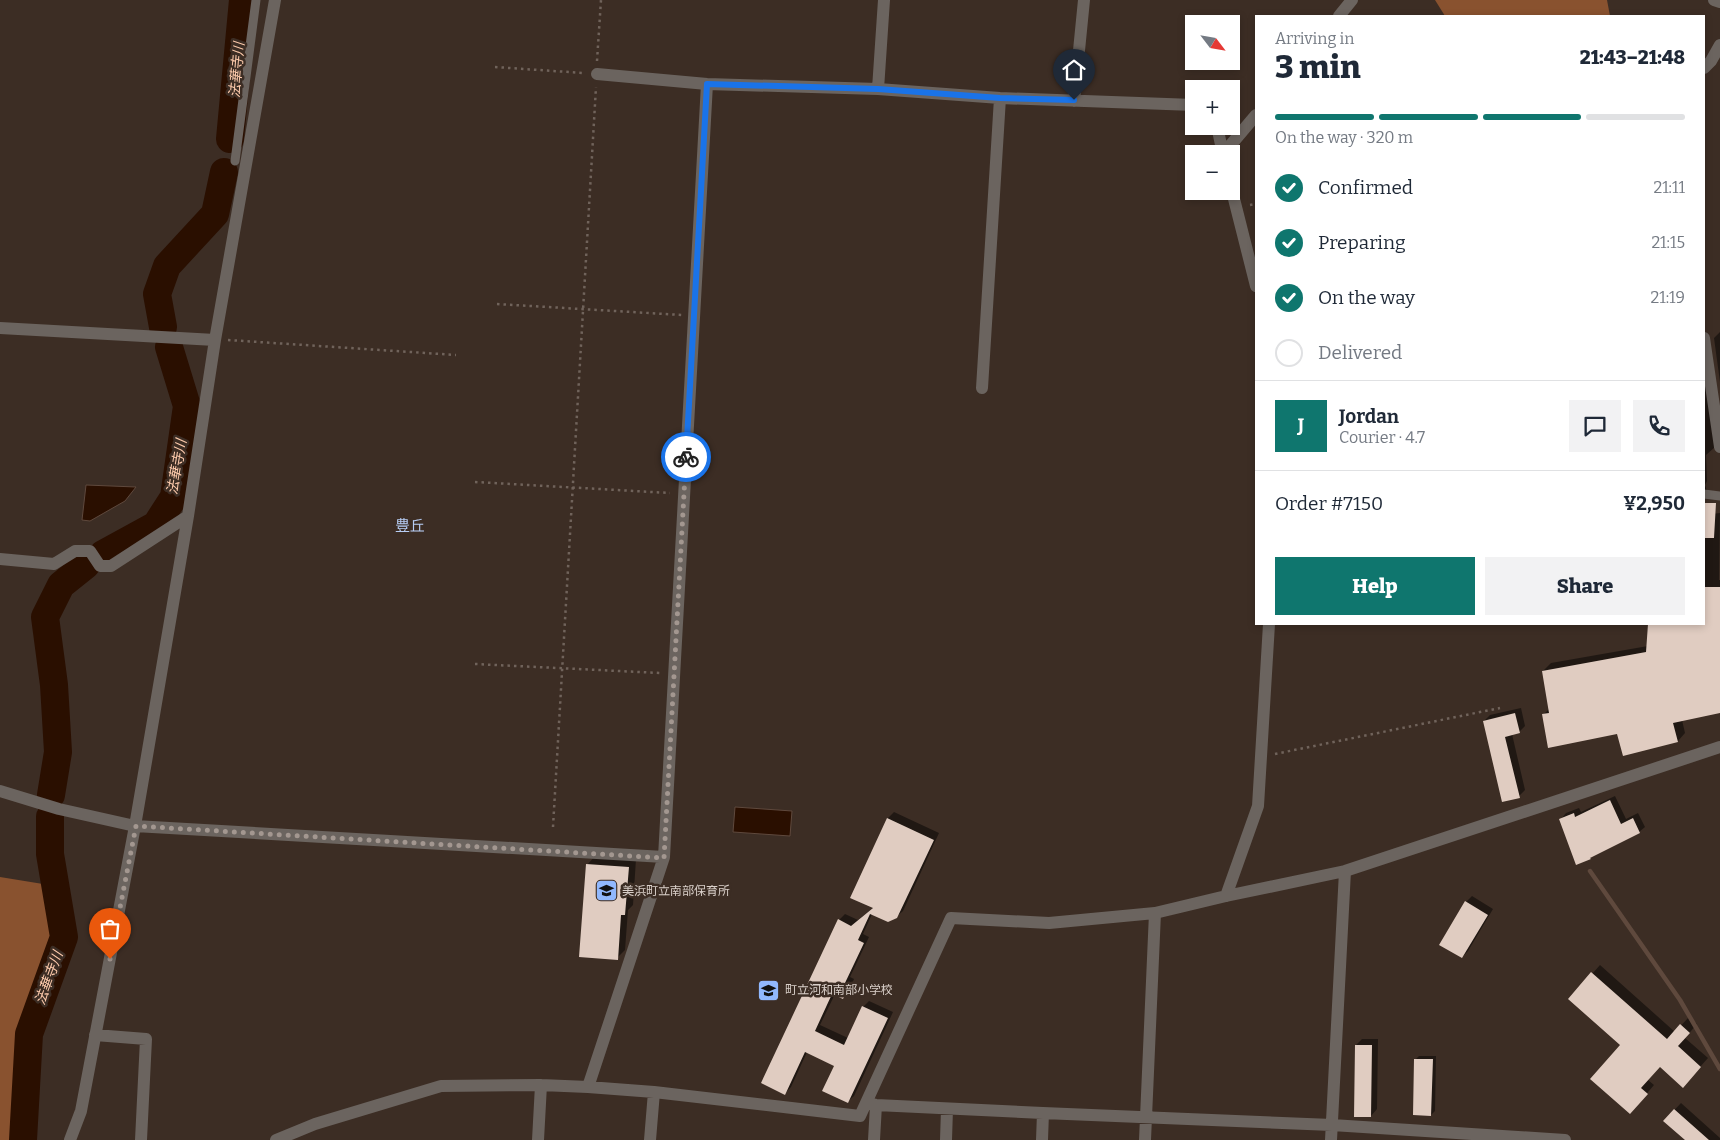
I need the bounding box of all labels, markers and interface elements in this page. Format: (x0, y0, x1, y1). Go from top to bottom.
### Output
north arrow (1185, 15, 1240, 70)
map controls (1185, 15, 1240, 200)
text: Arriving in (1275, 29, 1354, 48)
water label: 法華寺川 (226, 39, 248, 99)
text: 21:43–21:48 (1580, 46, 1685, 69)
text: 3 min (1275, 48, 1361, 86)
pin (1053, 49, 1095, 100)
icon: home (1060, 56, 1088, 84)
button: + (1185, 80, 1240, 135)
text: On the way · 320 m (1275, 128, 1413, 147)
button: − (1185, 145, 1240, 200)
icon: check (1275, 174, 1303, 202)
text: Confirmed (1318, 176, 1413, 199)
text: 21:11 (1653, 178, 1685, 197)
icon: check (1275, 229, 1303, 257)
text: Preparing (1318, 231, 1406, 254)
text: 21:15 (1651, 233, 1685, 252)
icon: check (1275, 284, 1303, 312)
text: On the way (1318, 286, 1415, 309)
text: 21:19 (1651, 288, 1685, 307)
text: Delivered (1318, 341, 1402, 364)
button: chat (1569, 400, 1621, 452)
button: phone (1633, 400, 1685, 452)
text: Jordan (1339, 405, 1399, 428)
text: J (1298, 414, 1304, 437)
text: Courier · 4.7 (1339, 428, 1425, 447)
courier (661, 432, 711, 482)
water label: 法華寺川 (164, 436, 191, 496)
icon: bike (672, 443, 700, 471)
text: Order #7150 (1275, 492, 1383, 515)
text: ¥2,950 (1623, 492, 1685, 515)
district label: 豊丘 (395, 517, 425, 535)
button: Help (1275, 557, 1475, 615)
button: Share (1485, 557, 1685, 615)
school or university icon: 美浜町立南部保育所 (594, 879, 618, 903)
place label: 美浜町立南部保育所 (622, 884, 730, 898)
pin (89, 908, 131, 959)
icon: bag (96, 915, 124, 943)
water label: 法華寺川 (31, 947, 67, 1007)
school or university icon: 町立河和南部小学校 (757, 978, 781, 1002)
place label: 町立河和南部小学校 (785, 983, 893, 997)

